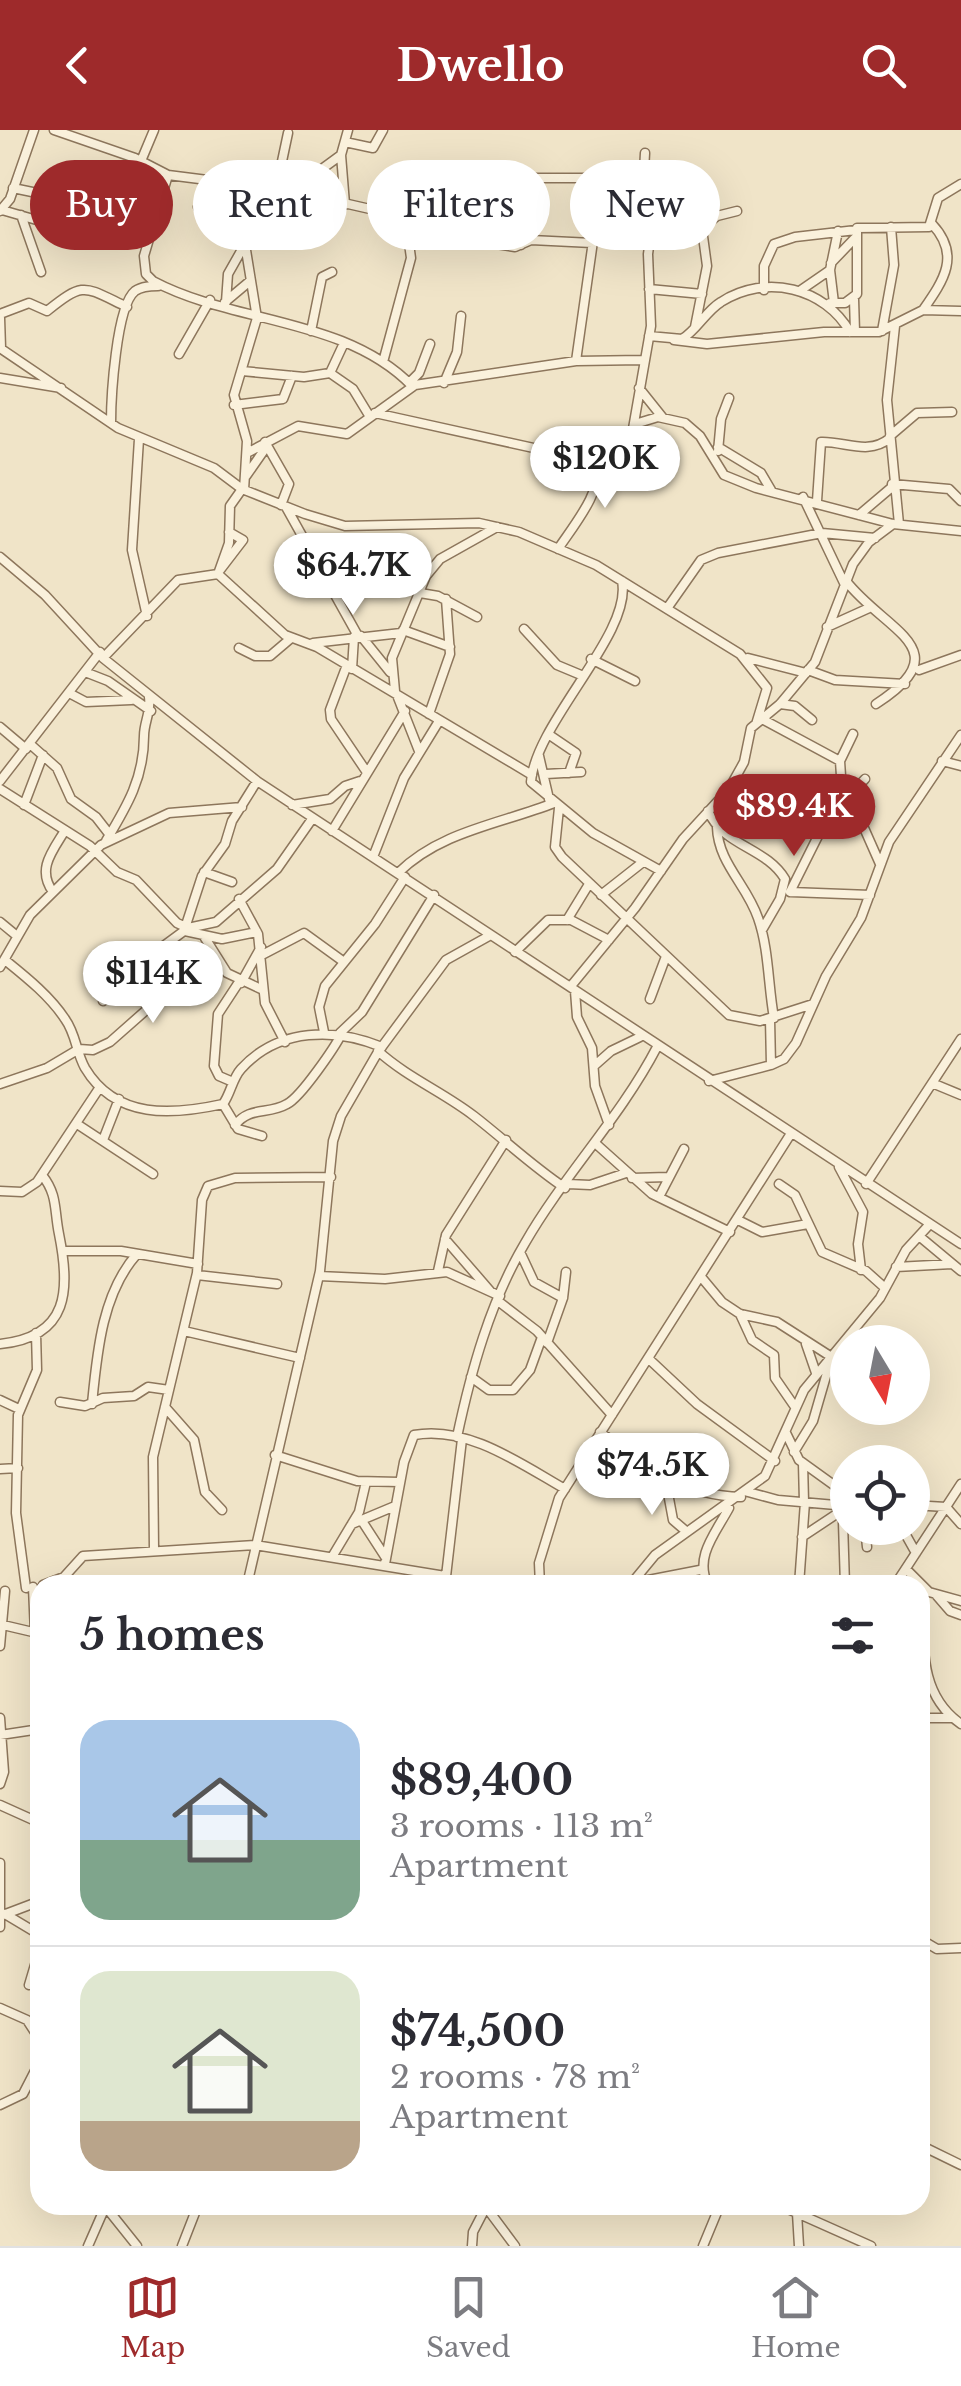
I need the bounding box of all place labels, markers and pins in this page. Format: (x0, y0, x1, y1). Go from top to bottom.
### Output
pin: $120K (535, 426, 675, 511)
pin: $64.7K (272, 533, 434, 618)
pin: $89.4K (713, 774, 875, 859)
pin: $114K (83, 941, 223, 1026)
pin: $74.5K (571, 1433, 733, 1518)

